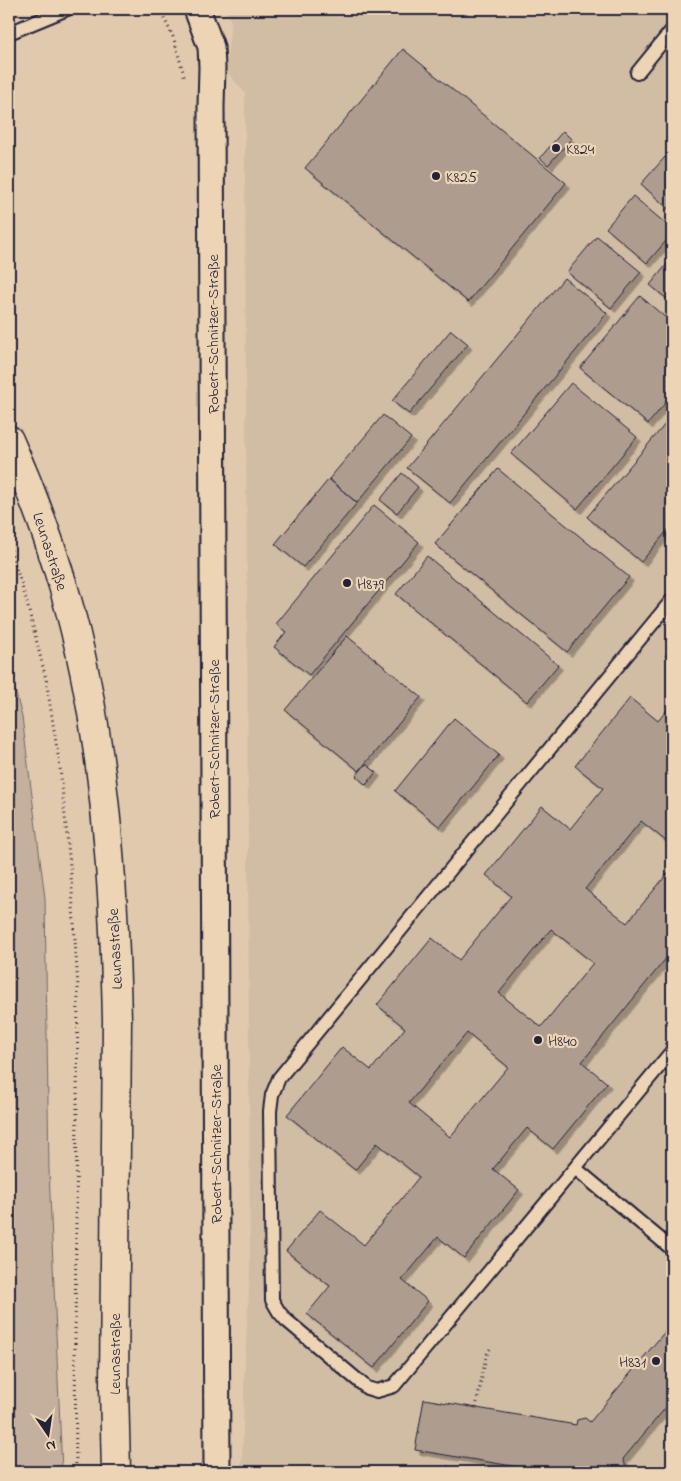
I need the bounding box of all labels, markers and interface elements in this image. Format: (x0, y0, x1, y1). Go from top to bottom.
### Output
place label: K824 (566, 138, 595, 162)
marker: K824 (550, 142, 562, 154)
place label: K825 (446, 166, 477, 190)
marker: K825 (430, 170, 442, 182)
street label: Robert-Schnitzer-Straße (202, 253, 226, 414)
street label: Leunastraße (25, 509, 73, 595)
place label: H879 (357, 573, 384, 597)
marker: H879 (341, 577, 353, 589)
street label: Robert-Schnitzer-Straße (203, 658, 227, 819)
street label: Leunastraße (102, 907, 130, 990)
place label: H840 (548, 1030, 577, 1054)
marker: H840 (532, 1034, 544, 1046)
street label: Robert-Schnitzer-Straße (205, 1063, 229, 1224)
street label: Leunastraße (104, 1312, 128, 1395)
place label: H831 (619, 1351, 646, 1375)
marker: H831 (650, 1355, 662, 1367)
north arrow (22, 1408, 72, 1458)
text: N (44, 1434, 58, 1456)

